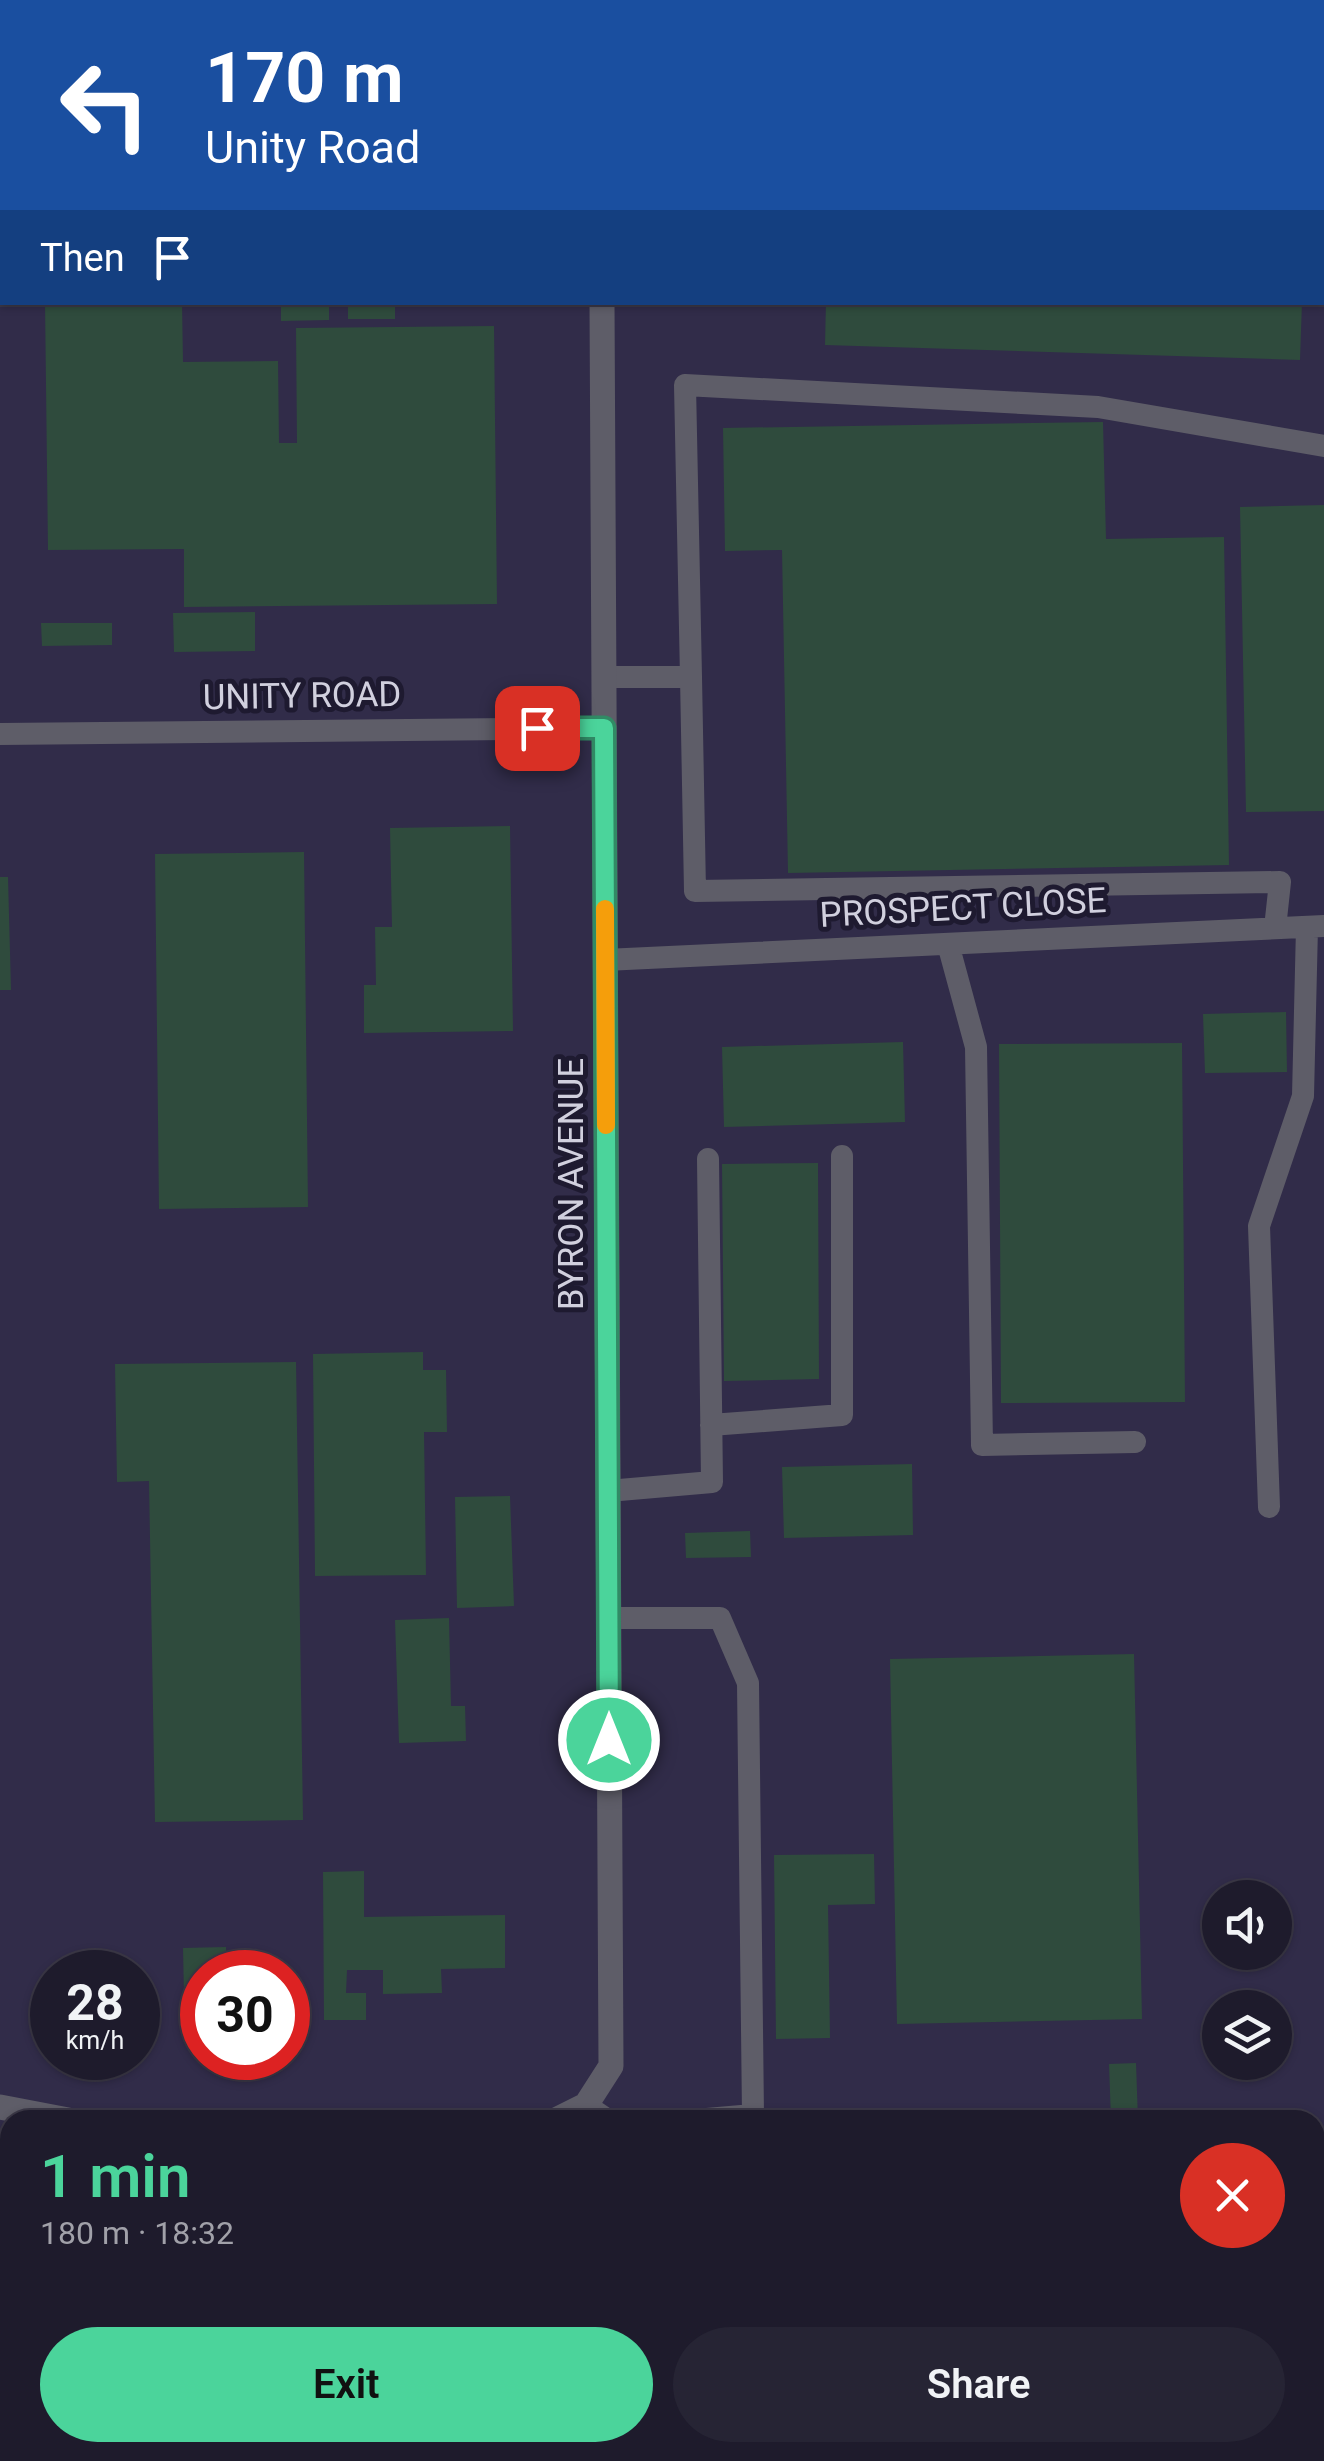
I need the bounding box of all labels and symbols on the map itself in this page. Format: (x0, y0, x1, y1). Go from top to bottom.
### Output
street label: UNITY ROAD (202, 674, 402, 718)
pin (495, 686, 580, 771)
street label: PROSPECT CLOSE (819, 880, 1107, 936)
street label: BYRON AVENUE (551, 1058, 592, 1310)
position arrow (557, 1688, 661, 1792)
speed limit sign: 30 (180, 1950, 310, 2080)

